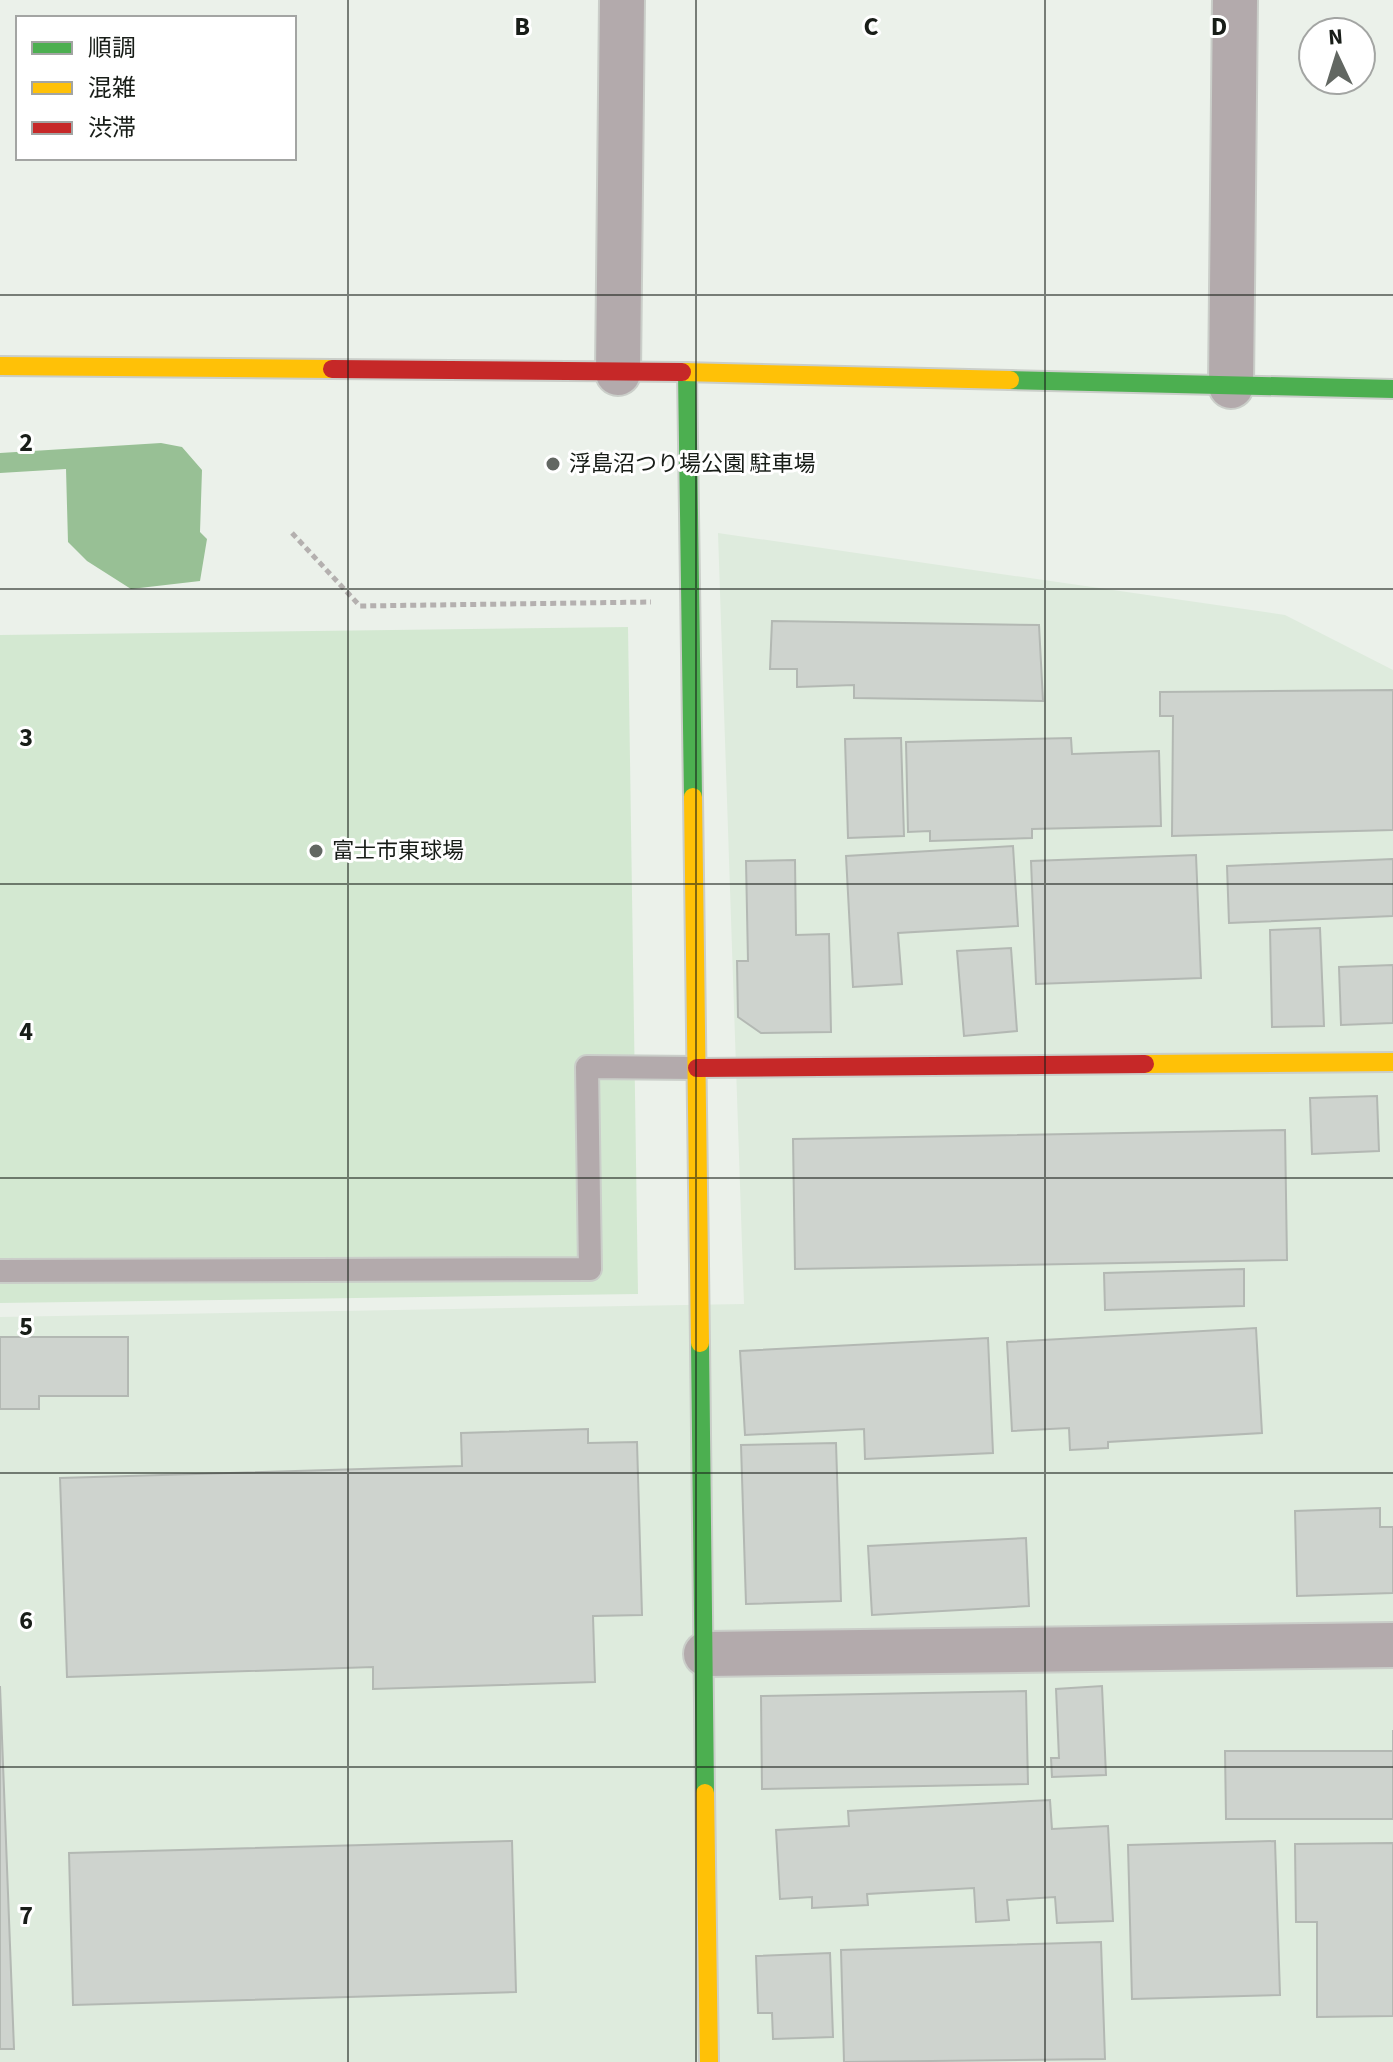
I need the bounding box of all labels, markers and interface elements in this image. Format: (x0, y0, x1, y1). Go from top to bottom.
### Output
text: B (514, 8, 530, 45)
text: C (863, 8, 879, 45)
text: D (1211, 8, 1227, 45)
legend (16, 16, 296, 160)
north arrow (1297, 16, 1377, 96)
text: N (1327, 21, 1344, 54)
text: 順調 (88, 31, 136, 66)
text: 混雑 (88, 71, 136, 106)
text: 渋滞 (88, 111, 136, 146)
text: 2 (19, 424, 33, 461)
place label: 浮島沼つり場公園 駐車場 (569, 448, 815, 480)
marker: 浮島沼つり場公園 駐車場 (544, 455, 562, 473)
text: 3 (19, 719, 33, 756)
place label: 富士市東球場 (332, 835, 464, 867)
marker: 富士市東球場 (307, 842, 325, 860)
text: 4 (19, 1013, 33, 1050)
text: 5 (19, 1308, 33, 1345)
text: 6 (19, 1602, 33, 1639)
text: 7 (19, 1897, 33, 1934)

